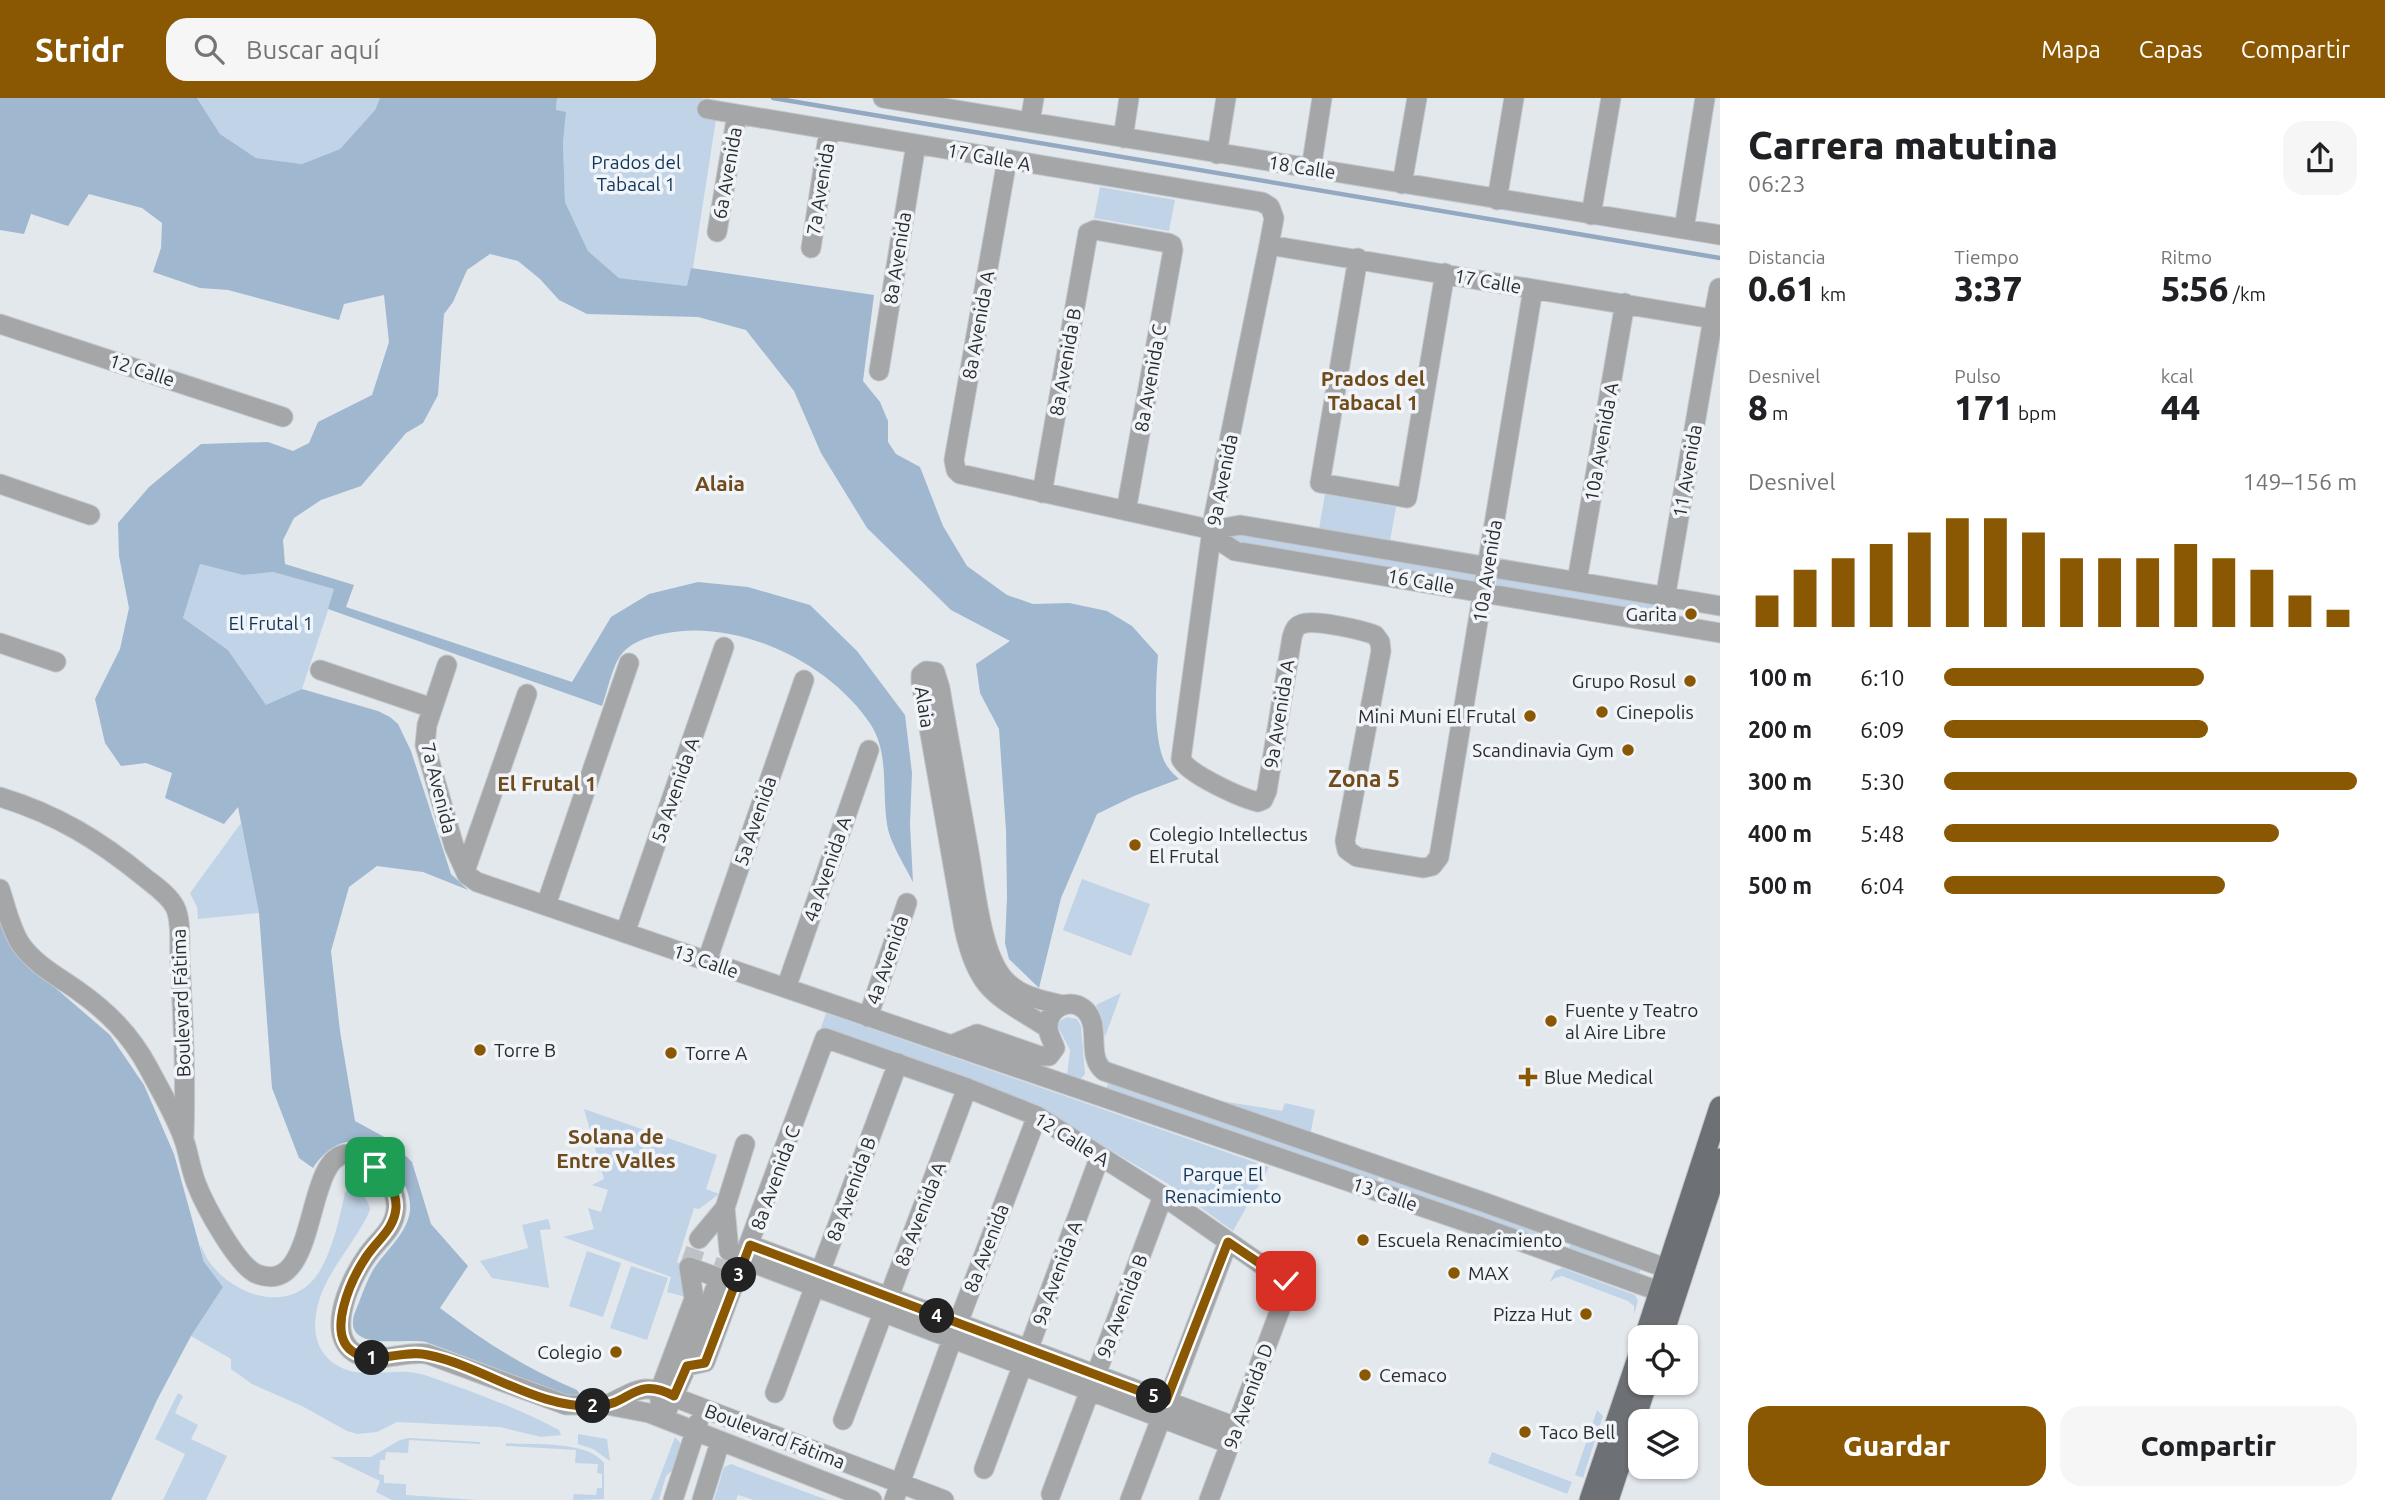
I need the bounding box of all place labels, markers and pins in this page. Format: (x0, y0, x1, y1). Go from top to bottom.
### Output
place label: Garita (1626, 603, 1677, 625)
marker: Garita (1683, 606, 1699, 622)
place label: Grupo Rosul (1572, 670, 1676, 692)
marker: Grupo Rosul (1682, 673, 1698, 689)
place label: Cinepolis (1616, 701, 1694, 723)
marker: Cinepolis (1594, 704, 1610, 720)
place label: Mini Muni El Frutal (1358, 705, 1516, 727)
marker: Mini Muni El Frutal (1522, 708, 1538, 724)
place label: Scandinavia Gym (1472, 739, 1614, 761)
marker: Scandinavia Gym (1620, 742, 1636, 758)
place label: Colegio Intellectus El Frutal (1149, 823, 1308, 867)
marker: Colegio Intellectus El Frutal (1127, 837, 1143, 853)
place label: Fuente y Teatro al Aire Libre (1565, 999, 1698, 1043)
marker: Fuente y Teatro al Aire Libre (1543, 1013, 1559, 1029)
place label: Torre B (494, 1039, 556, 1061)
marker: Torre B (472, 1042, 488, 1058)
place label: Torre A (685, 1042, 748, 1064)
marker: Torre A (663, 1045, 679, 1061)
place label: Blue Medical (1544, 1066, 1653, 1088)
marker: Blue Medical (1518, 1067, 1538, 1087)
pin (345, 1137, 405, 1197)
place label: Escuela Renacimiento (1377, 1229, 1562, 1251)
marker: Escuela Renacimiento (1355, 1232, 1371, 1248)
pin (1256, 1251, 1316, 1311)
pin: 3 (722, 1258, 756, 1292)
place label: MAX (1468, 1262, 1509, 1284)
marker: MAX (1446, 1265, 1462, 1281)
pin: 4 (920, 1298, 954, 1334)
place label: Pizza Hut (1493, 1303, 1573, 1325)
marker: Pizza Hut (1578, 1306, 1594, 1322)
pin: 1 (354, 1340, 390, 1376)
place label: Colegio (537, 1341, 602, 1363)
marker: Colegio (608, 1344, 624, 1360)
place label: Cemaco (1379, 1364, 1447, 1386)
marker: Cemaco (1357, 1367, 1373, 1383)
pin: 5 (1136, 1378, 1172, 1414)
pin: 2 (576, 1388, 610, 1424)
place label: Taco Bell (1539, 1421, 1615, 1443)
marker: Taco Bell (1517, 1424, 1533, 1440)

